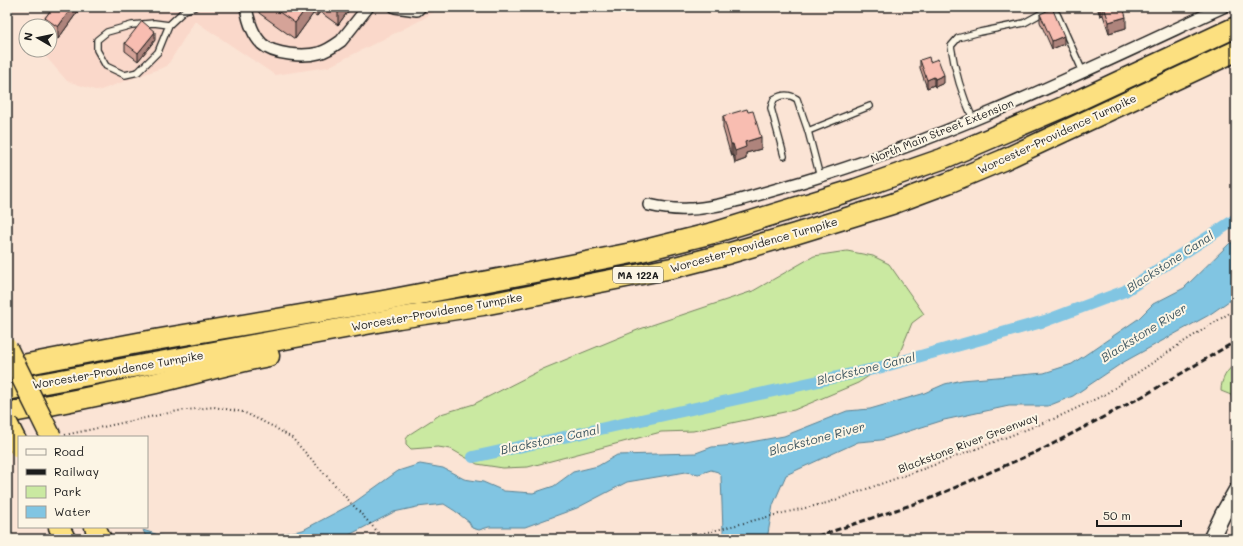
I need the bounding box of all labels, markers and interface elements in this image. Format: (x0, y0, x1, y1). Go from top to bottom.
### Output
north arrow (18, 18, 58, 58)
text: N (20, 31, 36, 42)
street label: Worcester-Providence Turnpike (975, 90, 1139, 177)
street label: North Main Street Extension (868, 95, 1015, 166)
street label: Worcester-Providence Turnpike (668, 213, 839, 276)
water label: Blackstone Canal (1123, 227, 1216, 295)
road number: MA 122A (613, 267, 663, 283)
street label: Worcester-Providence Turnpike (350, 289, 524, 334)
water label: Blackstone River (1097, 299, 1190, 365)
street label: Worcester-Providence Turnpike (31, 347, 205, 392)
water label: Blackstone Canal (815, 348, 917, 388)
street label: Blackstone River Greenway (896, 409, 1040, 476)
water label: Blackstone River (767, 418, 866, 459)
water label: Blackstone Canal (499, 421, 601, 457)
legend (18, 436, 148, 528)
text: Road (54, 443, 84, 459)
text: Railway (54, 463, 99, 479)
text: Park (54, 483, 81, 499)
scale bar (1097, 502, 1181, 528)
text: Water (54, 503, 91, 519)
text: 50 m (1103, 507, 1131, 523)

